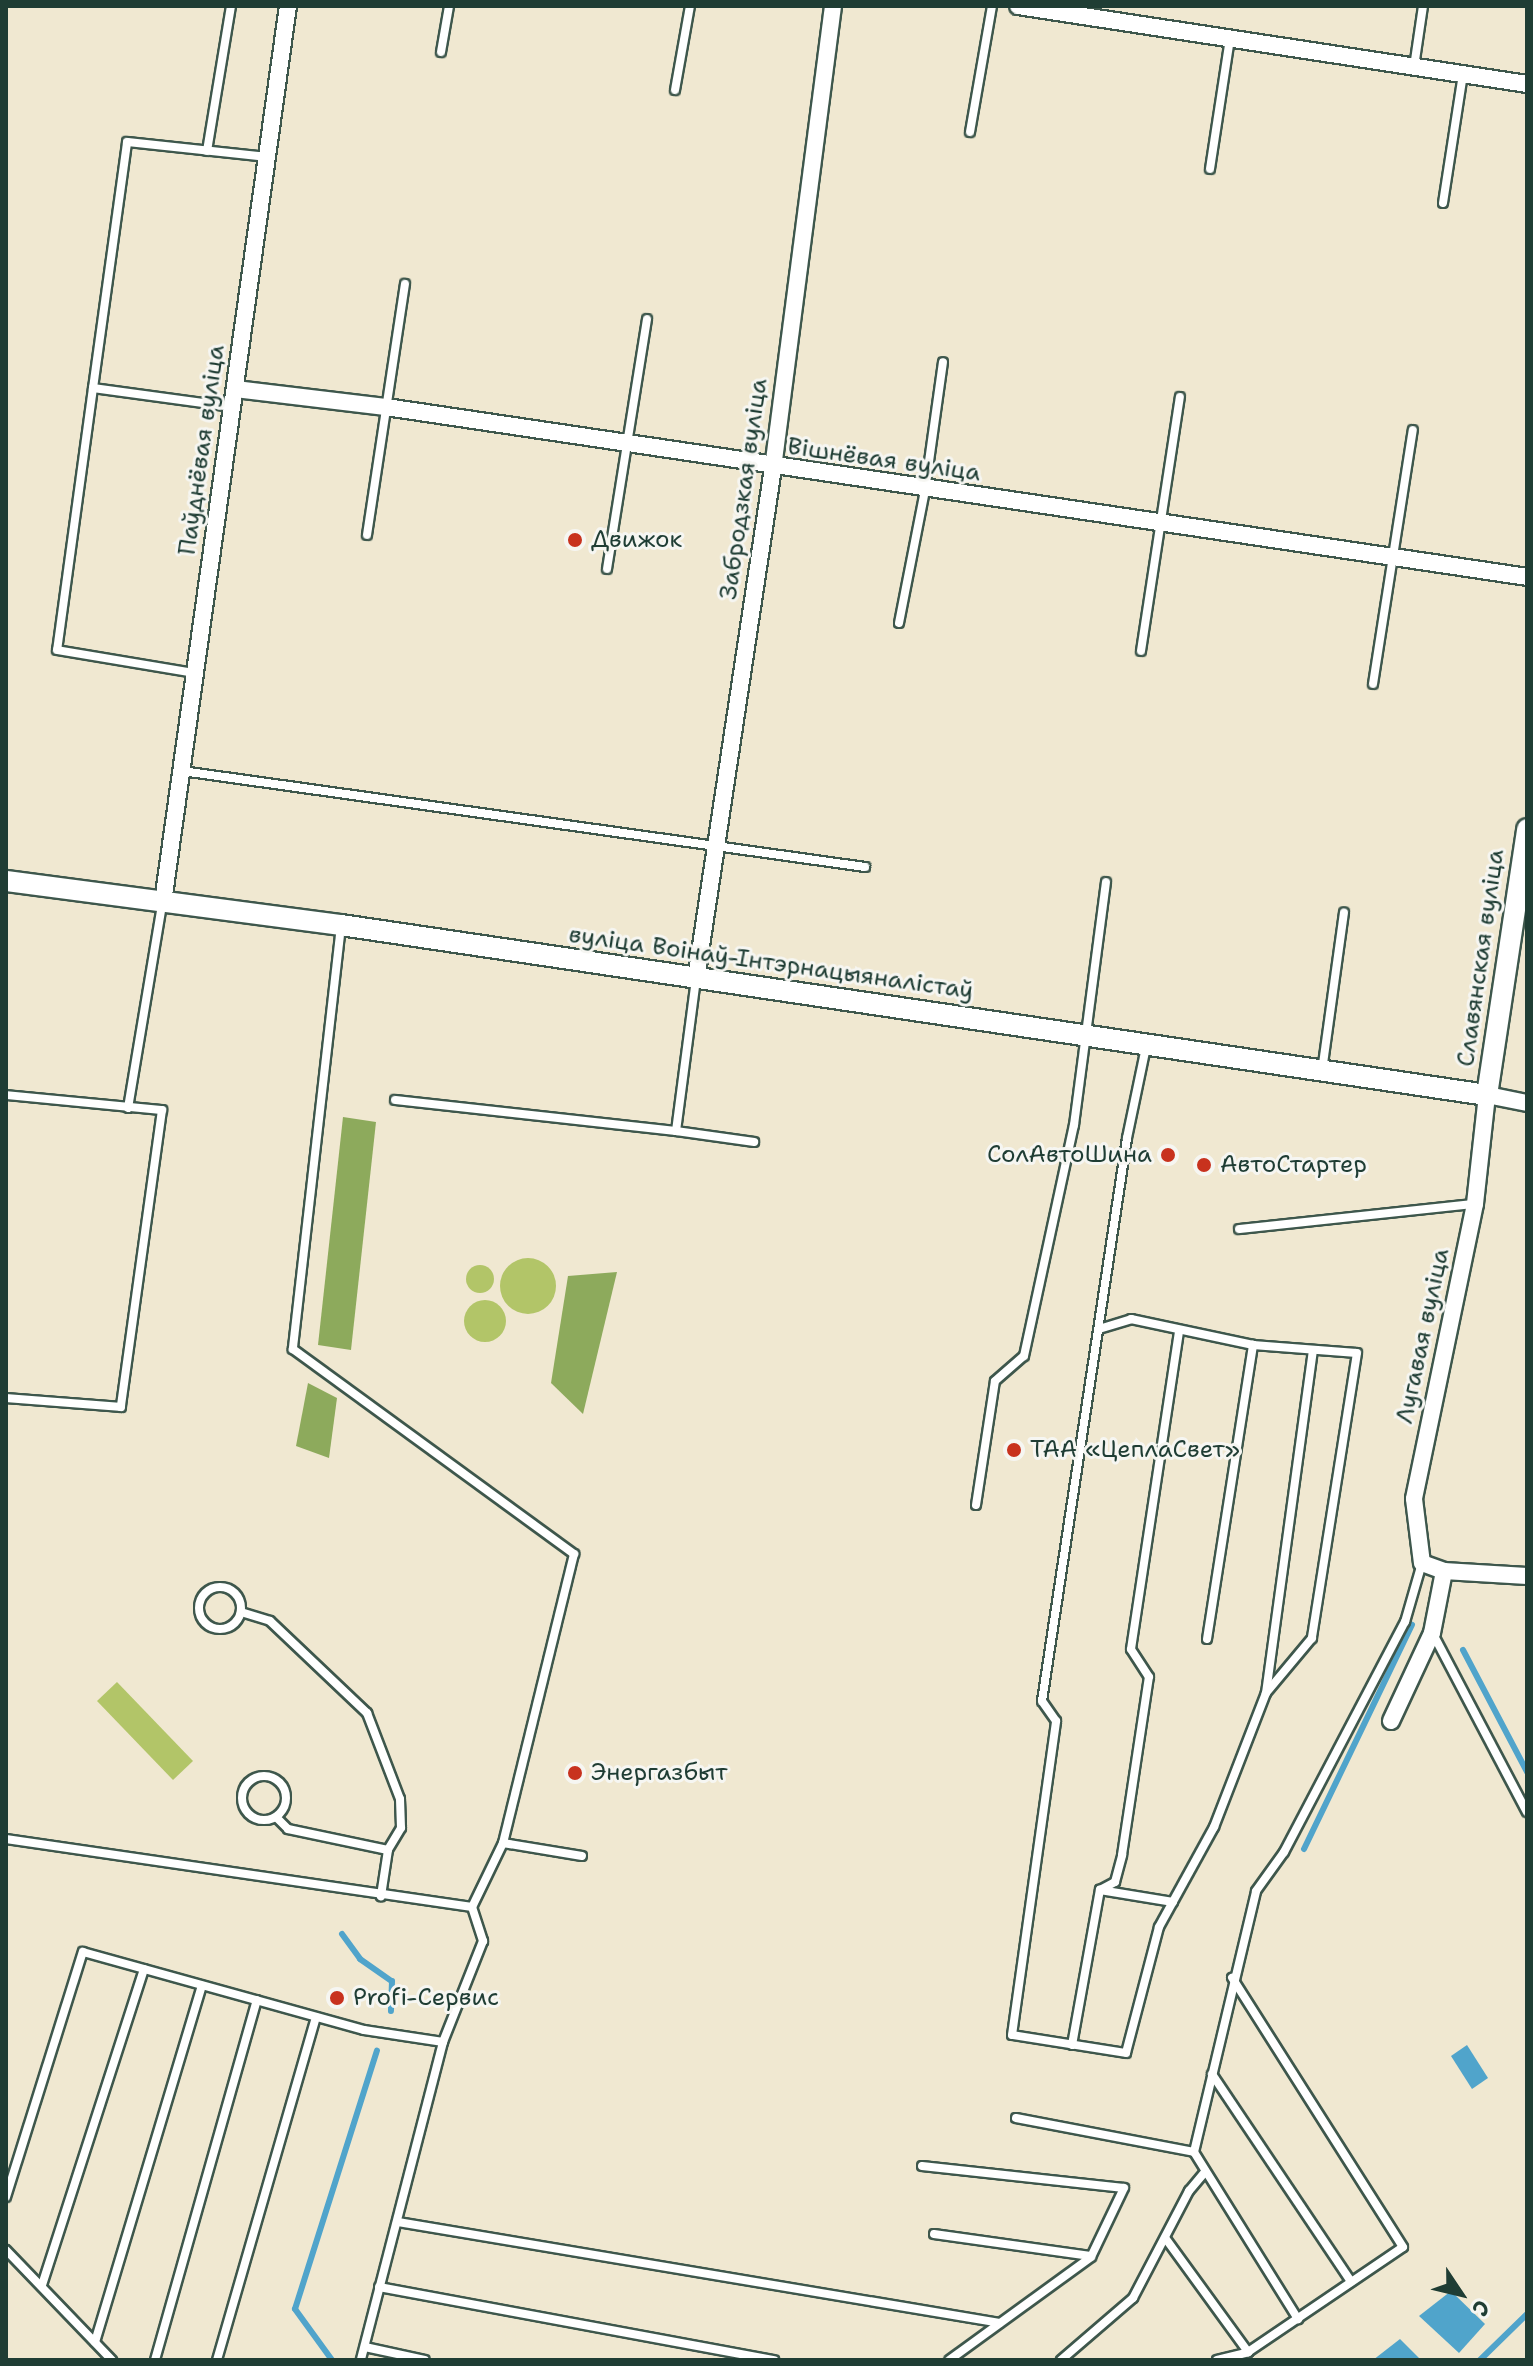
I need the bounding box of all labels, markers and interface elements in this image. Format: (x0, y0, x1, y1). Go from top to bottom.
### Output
street label: Паўднёвая вуліца (173, 343, 231, 557)
street label: Забродзкая вуліца (714, 377, 774, 601)
street label: Вішнёвая вуліца (786, 432, 982, 488)
place label: Движок (591, 526, 682, 554)
marker: Движок (566, 531, 584, 549)
street label: Славянская вуліца (1451, 848, 1511, 1068)
street label: вуліца Воінаў-Інтэрнацыяналістаў (567, 920, 975, 1006)
place label: СолАвтоШина (987, 1141, 1152, 1169)
marker: СолАвтоШина (1159, 1146, 1177, 1164)
place label: АвтоСтартер (1220, 1151, 1367, 1179)
marker: АвтоСтартер (1195, 1156, 1213, 1174)
street label: Лугавая вуліца (1390, 1246, 1456, 1426)
place label: ТАА «ЦеплаСвет» (1030, 1436, 1240, 1464)
marker: ТАА «ЦеплаСвет» (1005, 1441, 1023, 1459)
place label: Энергазбыт (591, 1759, 727, 1787)
marker: Энергазбыт (566, 1764, 584, 1782)
place label: Profi-Сервис (353, 1984, 499, 2012)
marker: Profi-Сервис (328, 1989, 346, 2007)
north arrow (1421, 2254, 1501, 2334)
text: С (1465, 2294, 1497, 2322)

